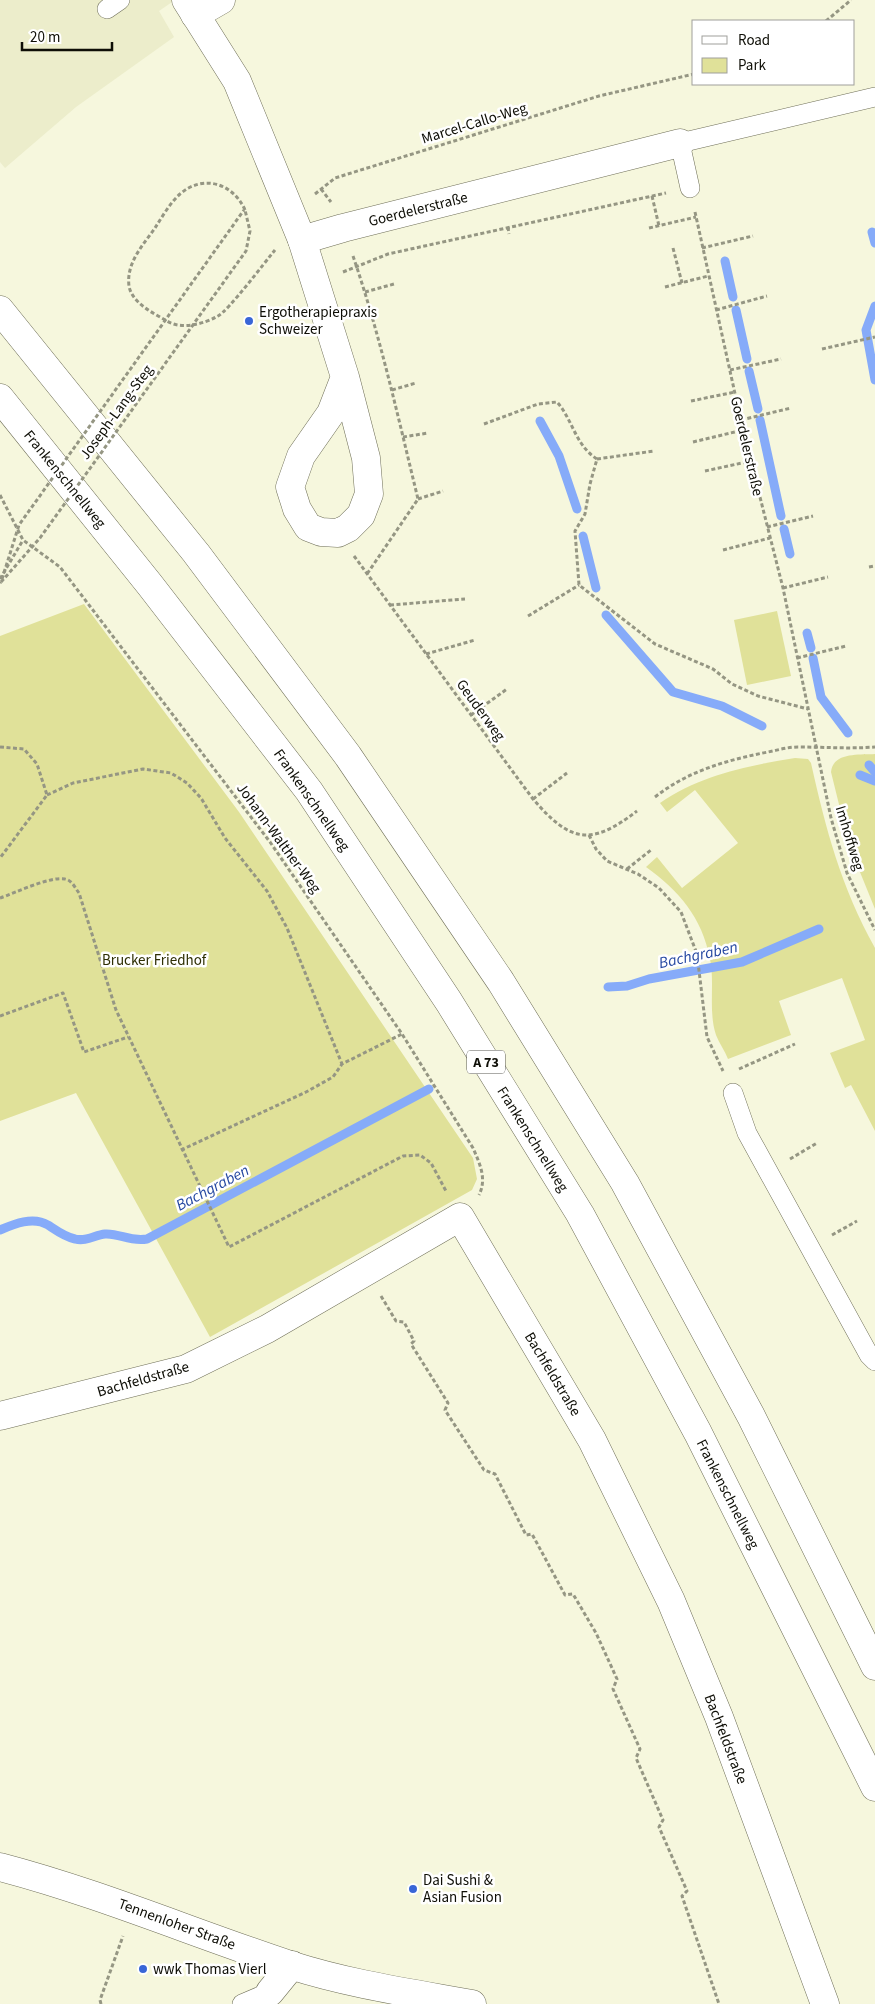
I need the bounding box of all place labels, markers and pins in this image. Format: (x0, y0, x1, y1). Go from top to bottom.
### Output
place label: Ergotherapiepraxis Schweizer (259, 302, 377, 340)
marker: Ergotherapiepraxis Schweizer (243, 315, 255, 327)
place label: Dai Sushi & Asian Fusion (423, 1870, 502, 1908)
marker: Dai Sushi & Asian Fusion (407, 1883, 419, 1895)
place label: wwk Thomas Vierl (153, 1959, 267, 1980)
marker: wwk Thomas Vierl (137, 1963, 149, 1975)

